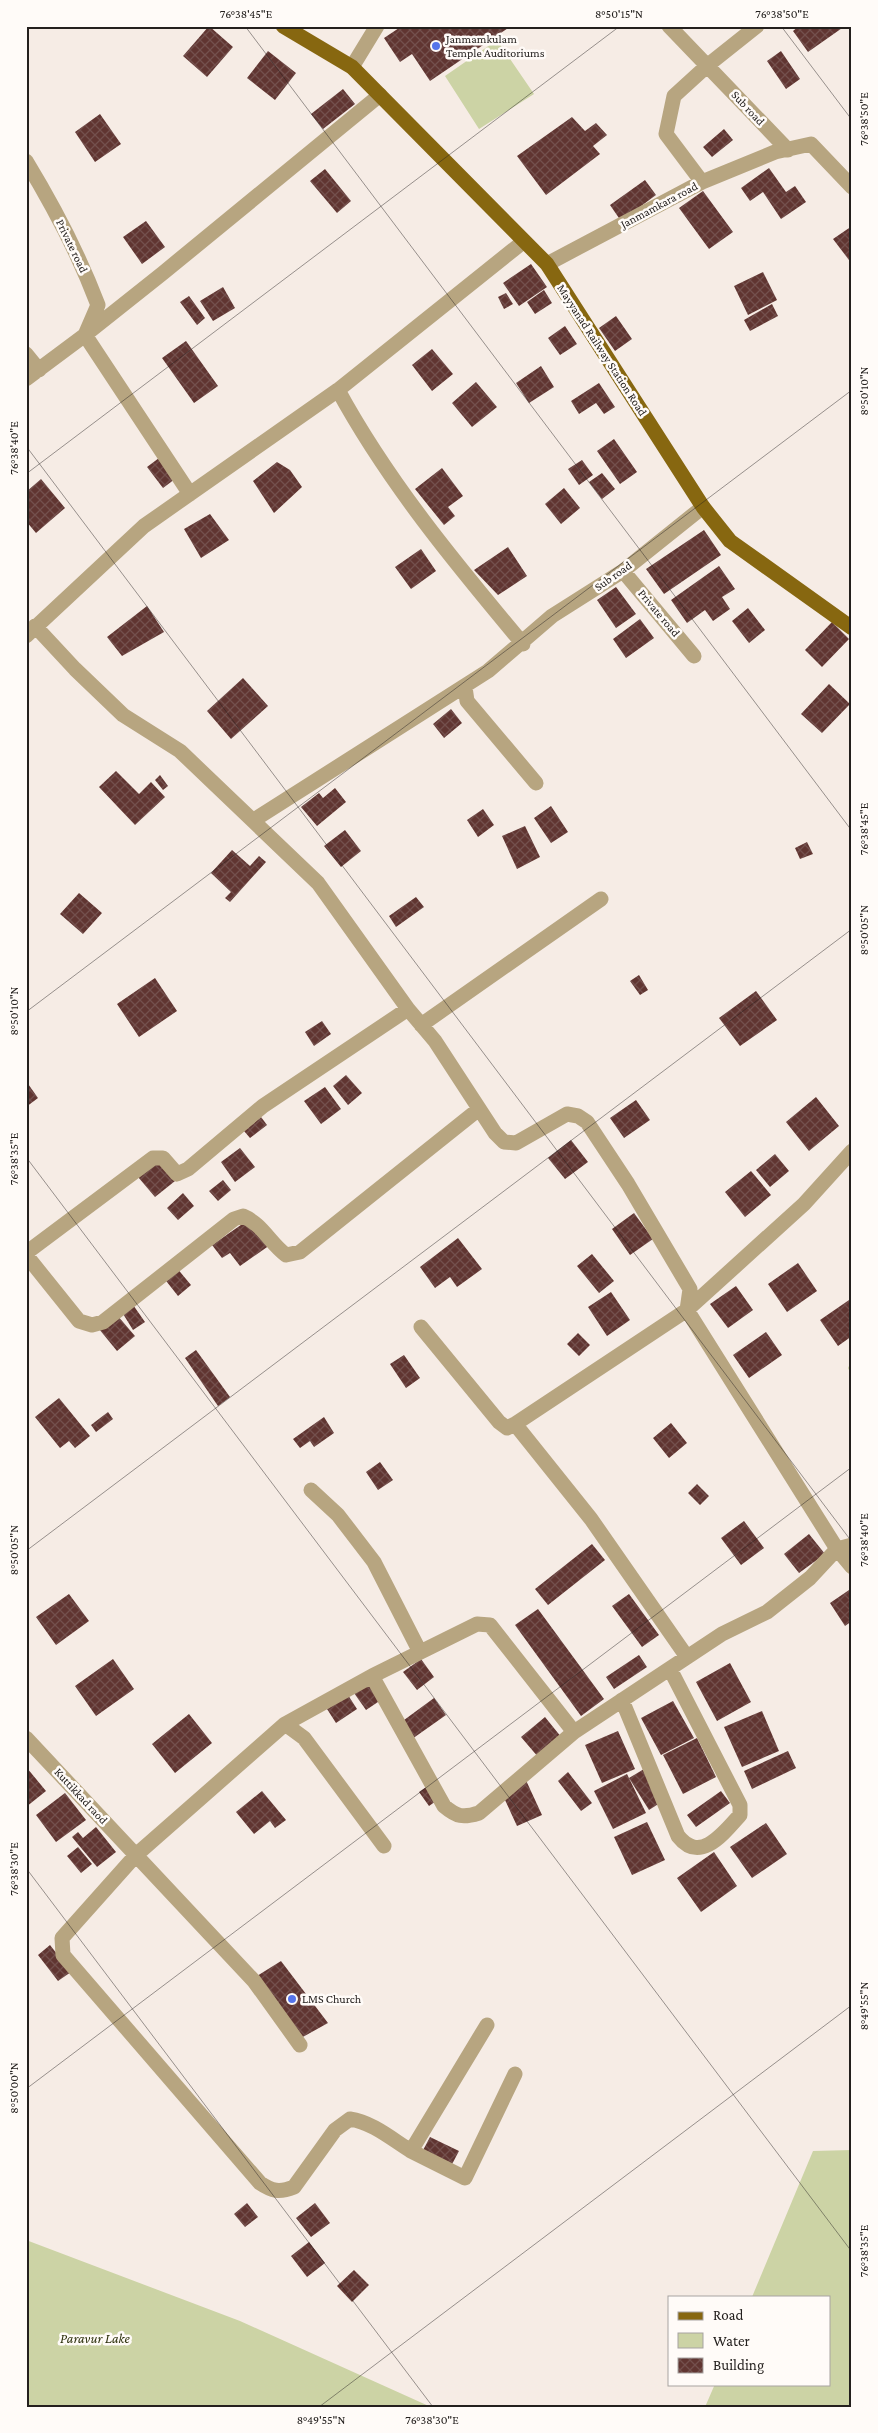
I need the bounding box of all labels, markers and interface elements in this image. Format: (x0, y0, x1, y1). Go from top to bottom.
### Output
text: 76°38'45"E (220, 7, 273, 21)
text: 8°50'15"N (595, 7, 643, 21)
text: 76°38'50"E (755, 7, 809, 21)
place label: Janmamkulam Temple Auditoriums (445, 32, 545, 60)
marker: Janmamkulam Temple Auditoriums (430, 40, 442, 52)
street label: Sub road (728, 88, 768, 129)
text: 76°38'50"E (857, 92, 871, 146)
street label: Janmamkara road (617, 178, 701, 232)
street label: Private road (53, 217, 91, 276)
street label: Mayyanad Railway Station Road (554, 281, 650, 419)
text: 8°50'10"N (857, 366, 871, 415)
text: 76°38'40"E (7, 421, 21, 475)
street label: Sub road (592, 558, 635, 594)
street label: Private road (635, 586, 683, 640)
text: 76°38'45"E (857, 802, 871, 855)
text: 8°50'05"N (857, 905, 871, 955)
text: 8°50'10"N (7, 986, 21, 1035)
text: 76°38'35"E (7, 1132, 21, 1185)
text: 76°38'40"E (857, 1513, 871, 1567)
text: 8°50'05"N (7, 1525, 21, 1575)
street label: Kuttikkad raod (51, 1765, 111, 1827)
text: 76°38'30"E (7, 1842, 21, 1896)
text: 8°49'55"N (857, 1982, 871, 2030)
place label: LMS Church (302, 1992, 362, 2006)
marker: LMS Church (286, 1993, 298, 2005)
text: 8°50'00"N (7, 2062, 21, 2114)
text: 76°38'35"E (857, 2224, 871, 2277)
legend (668, 2296, 830, 2386)
text: Road (713, 2307, 744, 2323)
water label: Paravur Lake (60, 2330, 131, 2346)
text: Water (713, 2333, 750, 2349)
text: Building (713, 2357, 764, 2374)
text: 8°49'55"N (297, 2413, 345, 2427)
text: 76°38'30"E (405, 2413, 459, 2427)

